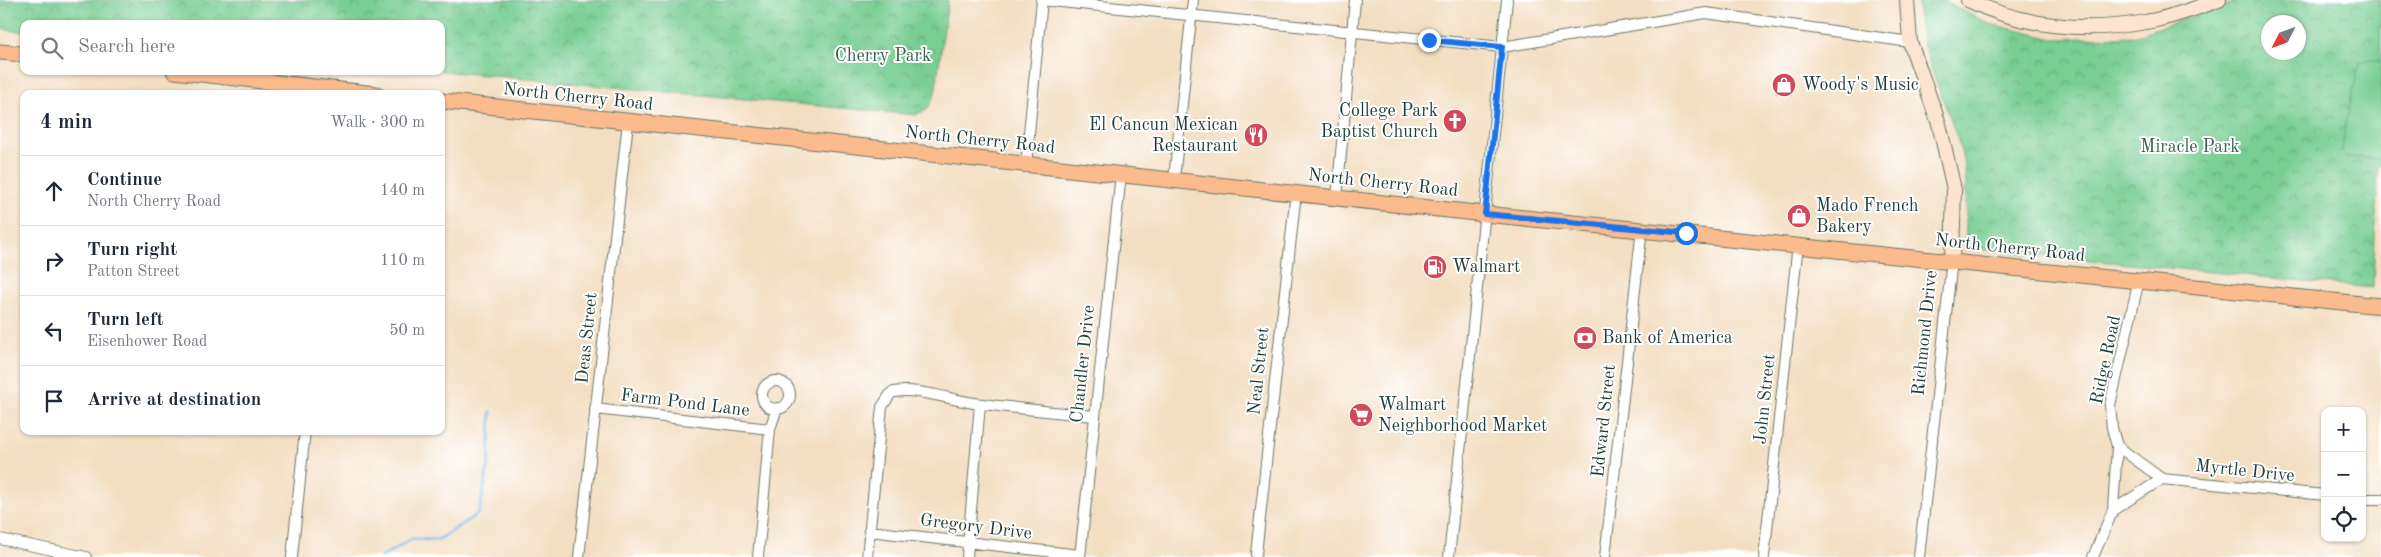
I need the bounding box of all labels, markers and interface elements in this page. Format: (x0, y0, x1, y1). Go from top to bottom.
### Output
north arrow (2261, 15, 2306, 60)
search box (20, 20, 445, 75)
route end (1418, 29, 1441, 52)
icon: search (38, 34, 66, 62)
text: Search here (78, 38, 175, 57)
park label: Cherry Park (835, 47, 931, 65)
shop icon: Woody's Music (1771, 72, 1797, 98)
place label: Woody's Music (1802, 76, 1919, 94)
street label: North Cherry Road (502, 80, 654, 114)
place label: College Park Baptist Church (1321, 102, 1438, 141)
church icon: College Park Baptist Church (1442, 108, 1468, 134)
text: 4 min (40, 112, 93, 133)
text: Walk · 300 m (330, 115, 425, 131)
place label: El Cancun Mexican Restaurant (1089, 116, 1238, 155)
restaurant icon: El Cancun Mexican Restaurant (1243, 122, 1269, 148)
street label: North Cherry Road (904, 123, 1056, 157)
park label: Miracle Park (2140, 138, 2240, 156)
street label: North Cherry Road (1307, 166, 1459, 200)
text: Continue (87, 171, 162, 190)
icon: ahead (40, 177, 68, 205)
text: 140 m (380, 183, 425, 199)
text: North Cherry Road (87, 194, 221, 210)
place label: Mado French Bakery (1816, 197, 1919, 236)
shop icon: Mado French Bakery (1786, 203, 1812, 229)
route start (1675, 222, 1698, 245)
street label: North Cherry Road (1934, 231, 2086, 265)
text: Turn right (87, 241, 177, 260)
icon: right (40, 247, 68, 275)
text: 110 m (380, 253, 425, 269)
fuel station icon: Walmart (1422, 254, 1448, 280)
place label: Walmart (1452, 258, 1520, 276)
text: Patton Street (87, 264, 180, 280)
street label: Richmond Drive (1909, 269, 1941, 397)
street label: Deas Street (573, 291, 601, 385)
street label: Chandler Drive (1068, 304, 1098, 424)
text: Turn left (87, 311, 164, 330)
street label: Ridge Road (2088, 314, 2124, 406)
icon: left (40, 317, 68, 345)
text: 50 m (389, 323, 425, 339)
bank icon: Bank of America (1572, 325, 1598, 351)
street label: Neal Street (1245, 326, 1273, 416)
place label: Bank of America (1602, 329, 1733, 347)
text: Eisenhower Road (87, 334, 207, 350)
street label: John Street (1751, 353, 1779, 445)
street label: Edward Street (1589, 364, 1619, 478)
street label: Farm Pond Lane (619, 386, 751, 420)
icon: arrive (40, 387, 68, 415)
text: Arrive at destination (87, 391, 261, 410)
place label: Walmart Neighborhood Market (1378, 396, 1547, 435)
supermarket icon: Walmart Neighborhood Market (1348, 402, 1374, 428)
map controls (2321, 407, 2366, 542)
button: + (2321, 407, 2366, 452)
button: − (2321, 452, 2366, 497)
street label: Myrtle Drive (2194, 457, 2296, 485)
button: locate (2321, 497, 2366, 542)
street label: Gregory Drive (919, 511, 1033, 543)

